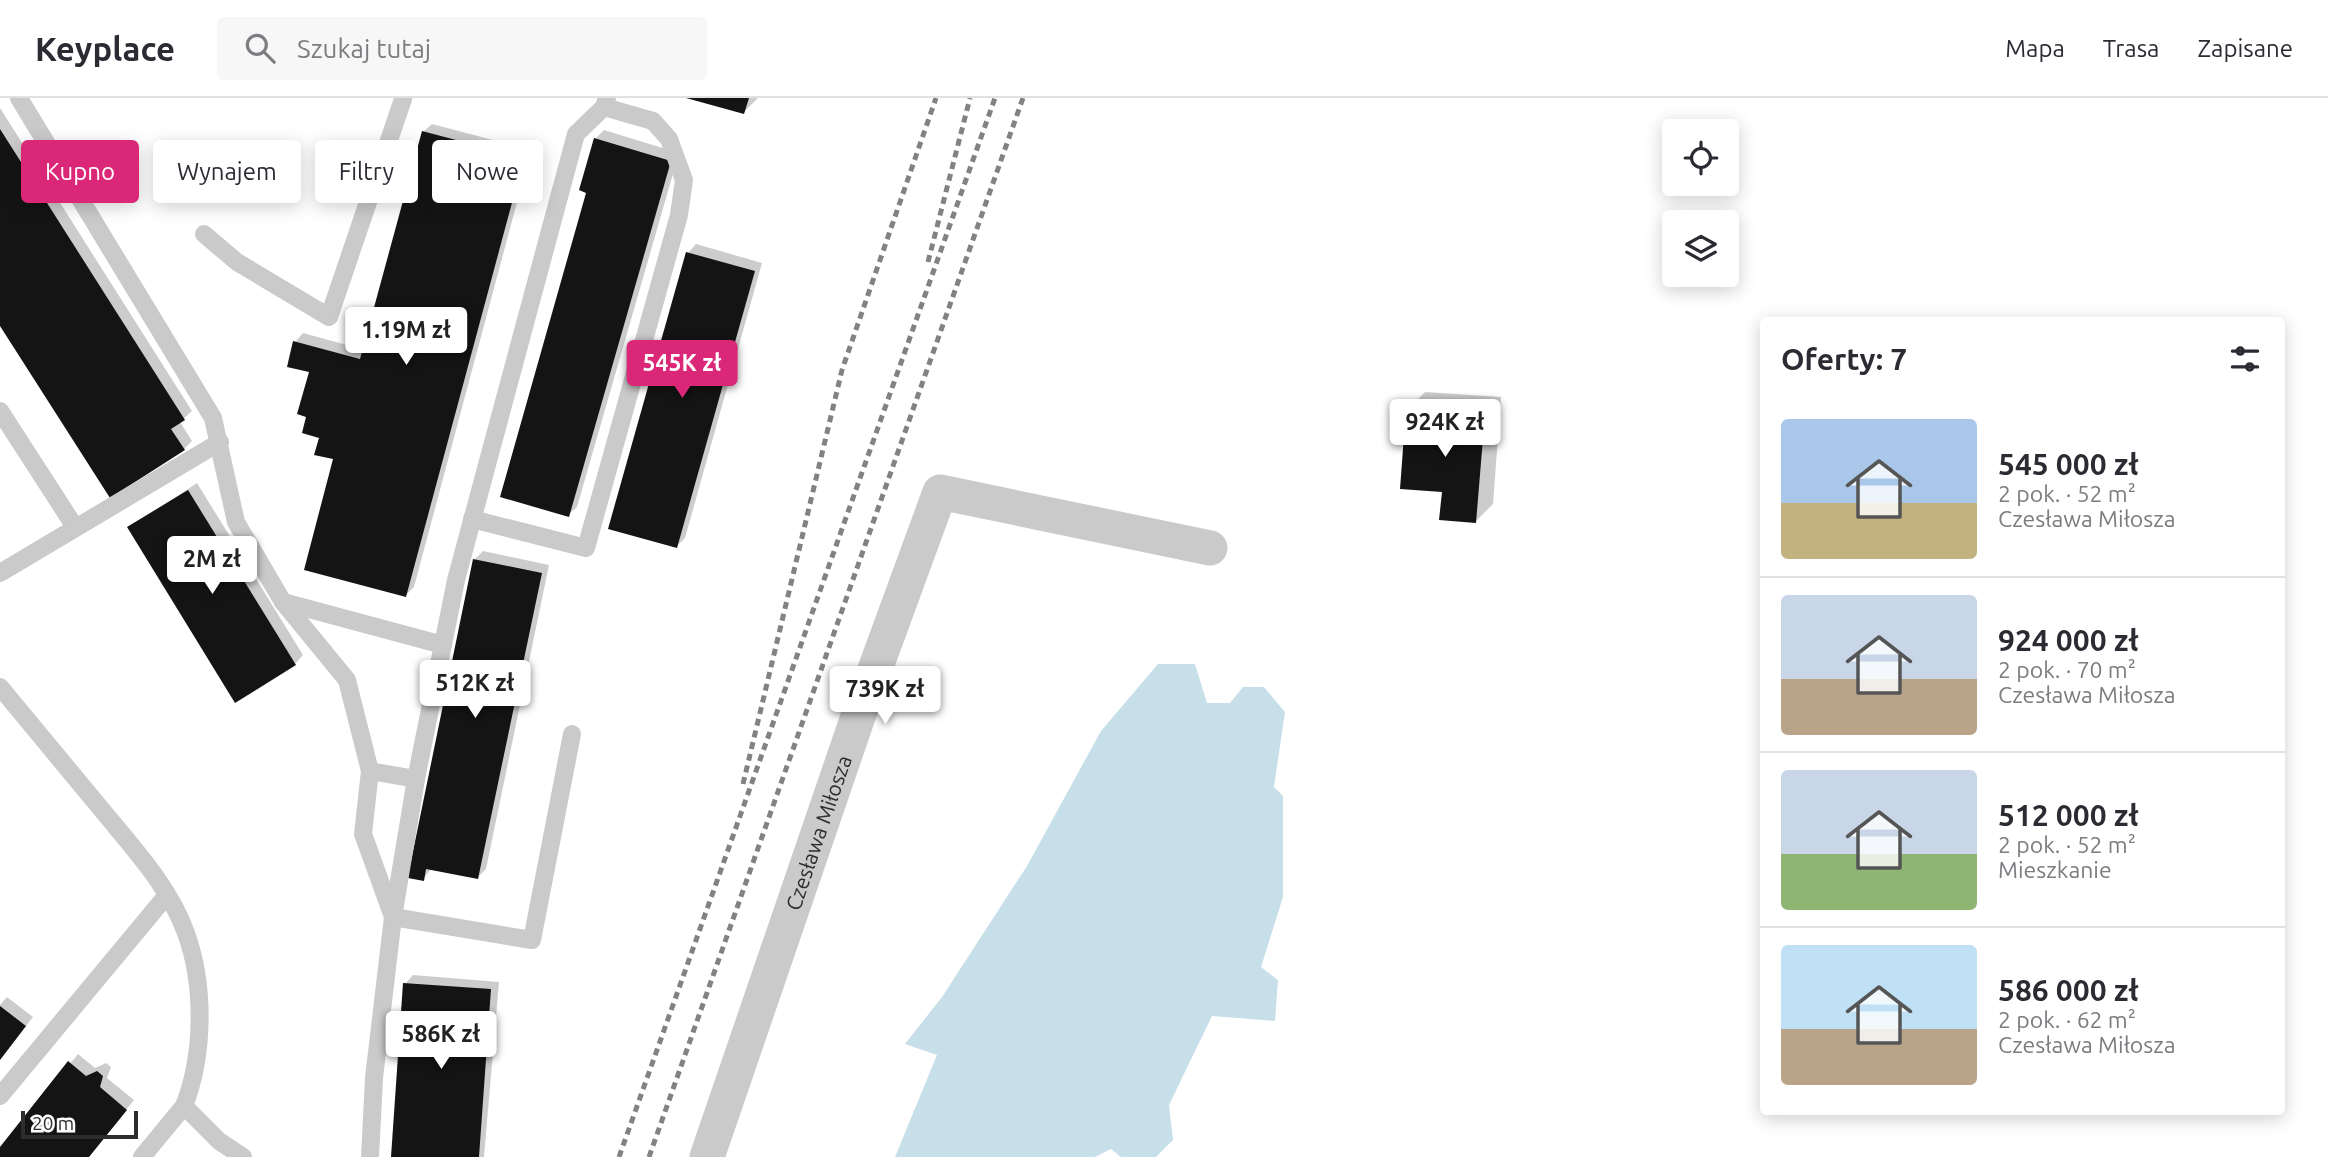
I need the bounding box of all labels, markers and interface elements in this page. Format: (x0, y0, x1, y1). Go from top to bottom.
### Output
search box (217, 17, 707, 80)
icon: search (241, 29, 279, 67)
text: Keyplace (35, 30, 175, 67)
text: Szukaj tutaj (297, 34, 431, 63)
text: Mapa (2005, 35, 2065, 62)
text: Trasa (2103, 35, 2159, 62)
text: Zapisane (2197, 35, 2293, 62)
map controls (1662, 119, 1739, 287)
button: locate (1662, 119, 1739, 196)
chip: Kupno (21, 140, 139, 203)
chip: Wynajem (153, 140, 301, 203)
chip: Filtry (315, 140, 418, 203)
chip: Nowe (432, 140, 543, 203)
button: layers (1662, 210, 1739, 287)
pin: 1.19M zł (334, 308, 478, 367)
text: 1.19M zł (361, 317, 451, 342)
icon: filters (2226, 340, 2264, 378)
pin: 545K zł (617, 341, 747, 400)
text: Oferty: 7 (1781, 342, 1907, 376)
text: 545K zł (643, 350, 721, 375)
pin: 924K zł (1380, 400, 1510, 459)
text: 924K zł (1406, 409, 1484, 434)
icon: home (1837, 447, 1921, 531)
text: 545 000 zł (1998, 447, 2139, 481)
text: 2 pok. · 52 m² (1998, 481, 2136, 506)
text: Czesława Miłosza (1998, 506, 2176, 531)
pin: 2M zł (163, 536, 261, 596)
text: 2M zł (183, 546, 241, 571)
icon: home (1837, 623, 1921, 707)
text: 924 000 zł (1998, 623, 2139, 657)
text: 2 pok. · 70 m² (1998, 657, 2136, 682)
pin: 512K zł (410, 660, 540, 720)
pin: 739K zł (820, 666, 950, 726)
text: 512K zł (436, 670, 514, 695)
text: 739K zł (846, 676, 924, 701)
text: Czesława Miłosza (1998, 682, 2176, 707)
street label: Czesława Miłosza (781, 752, 856, 913)
icon: home (1837, 798, 1921, 882)
text: 512 000 zł (1998, 798, 2139, 832)
text: 2 pok. · 52 m² (1998, 832, 2136, 857)
text: Mieszkanie (1998, 857, 2112, 882)
icon: home (1837, 973, 1921, 1057)
text: 586 000 zł (1998, 973, 2139, 1007)
text: 2 pok. · 62 m² (1998, 1007, 2136, 1032)
pin: 586K zł (376, 1012, 506, 1071)
text: 586K zł (402, 1021, 480, 1046)
text: Czesława Miłosza (1998, 1032, 2176, 1057)
scale bar (21, 1108, 138, 1140)
text: 20 m (32, 1112, 74, 1134)

